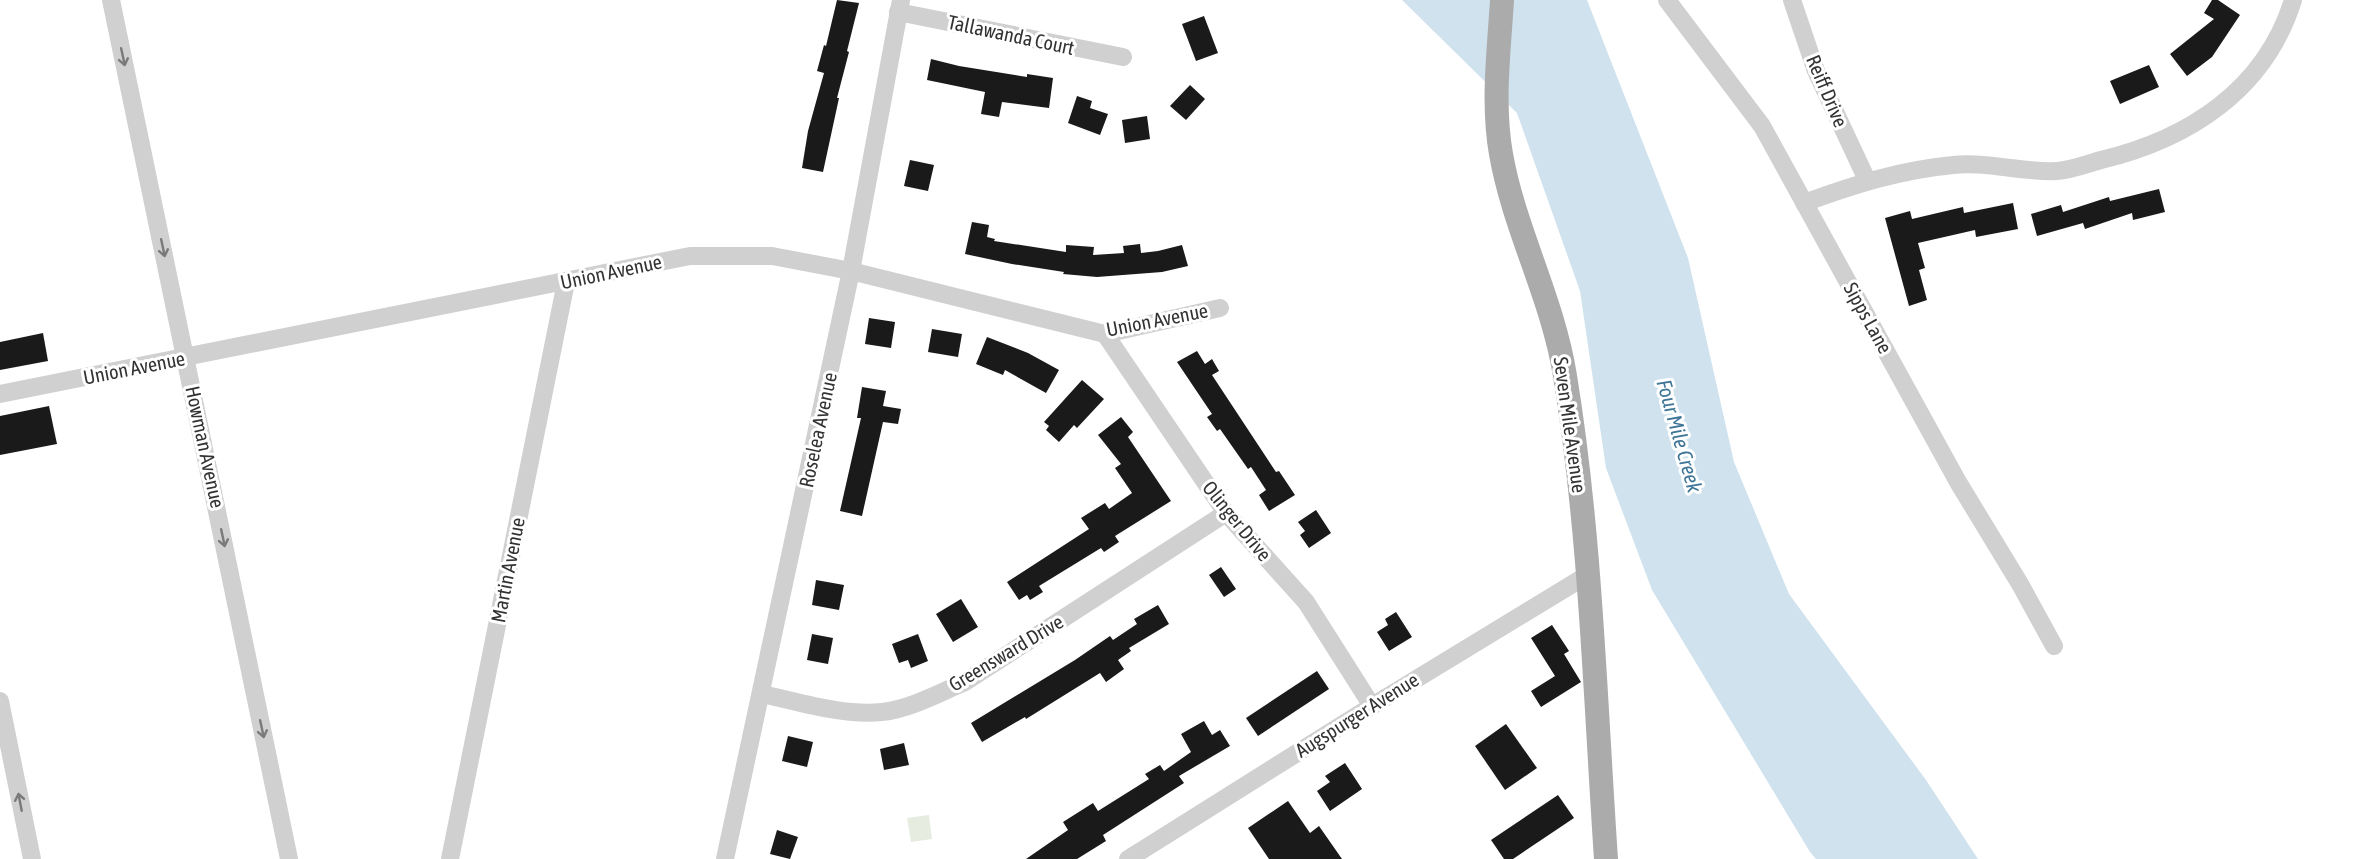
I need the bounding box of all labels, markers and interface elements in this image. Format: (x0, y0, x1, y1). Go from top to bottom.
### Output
street label: Tallawanda Court (946, 10, 1076, 59)
one-way arrow (118, 47, 129, 67)
street label: Reiff Drive (1802, 51, 1853, 130)
one-way arrow (158, 238, 169, 257)
street label: Union Avenue (558, 250, 664, 293)
street label: Sipps Lane (1840, 278, 1897, 357)
street label: Union Avenue (1104, 298, 1210, 341)
street label: Union Avenue (81, 346, 187, 389)
street label: Seven Mile Avenue (1550, 355, 1591, 494)
street label: Roselea Avenue (794, 370, 841, 490)
water label: Four Mile Creek (1652, 376, 1708, 496)
street label: Howman Avenue (181, 384, 230, 510)
street label: Olinger Drive (1198, 476, 1277, 565)
street label: Martin Avenue (486, 515, 529, 624)
one-way arrow (218, 528, 229, 548)
street label: Greensward Drive (944, 609, 1067, 696)
street label: Augspurger Avenue (1291, 668, 1423, 762)
one-way arrow (257, 719, 268, 739)
one-way arrow (14, 792, 26, 811)

